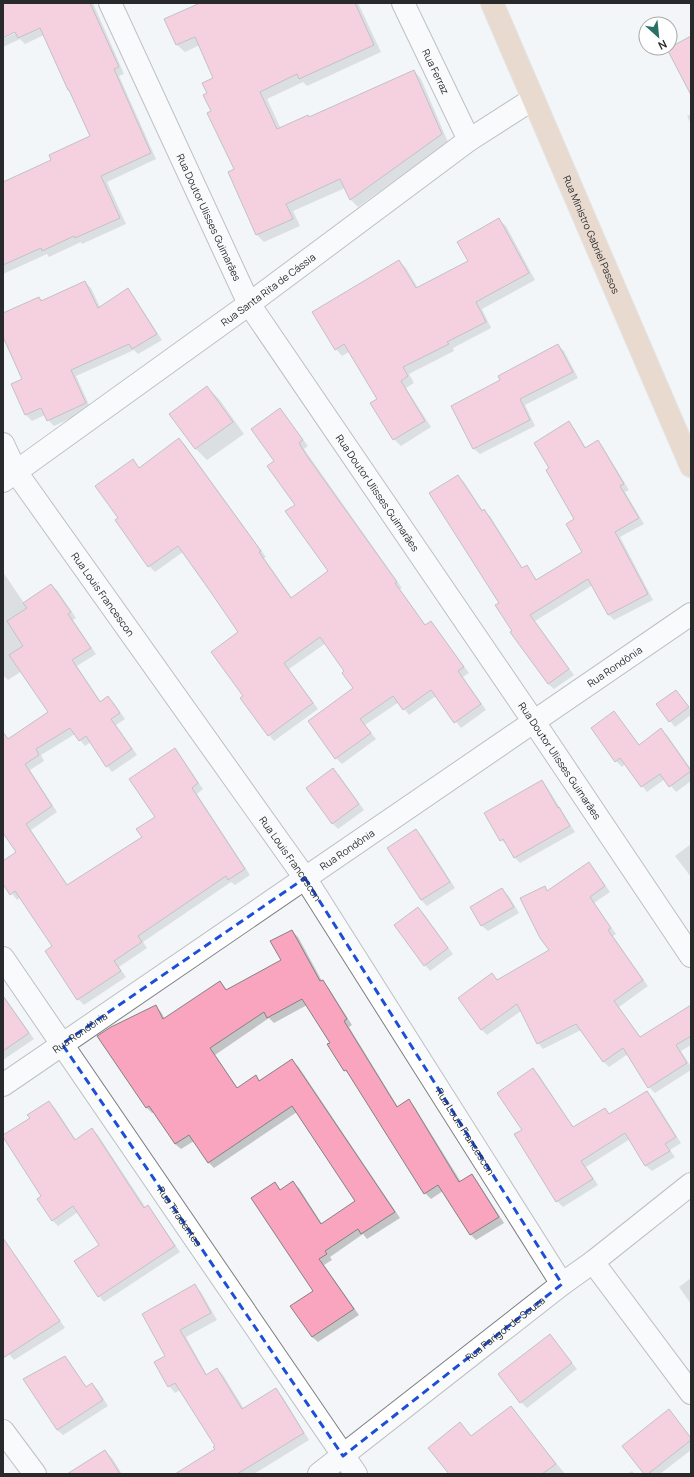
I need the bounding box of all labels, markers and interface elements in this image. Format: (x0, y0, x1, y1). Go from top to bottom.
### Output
north arrow (638, 16, 678, 56)
text: N (656, 37, 670, 54)
street label: Rua Ferraz (419, 47, 453, 96)
street label: Rua Doutor Ulisses Guimarães (174, 151, 244, 283)
street label: Rua Ministro Gabriel Passos (560, 173, 623, 296)
street label: Rua Santa Rita de Cássia (218, 250, 318, 329)
street label: Rua Doutor Ulisses Guimarães (333, 432, 423, 554)
street label: Rua Louis Francescon (68, 549, 138, 639)
street label: Rua Rondônia (584, 643, 645, 690)
street label: Rua Doutor Ulisses Guimarães (515, 699, 604, 822)
street label: Rua Louis Francescon (256, 813, 325, 904)
street label: Rua Rondônia (317, 826, 377, 873)
street label: Rua Rondônia (49, 1009, 110, 1056)
street label: Rua Louis Francescon (433, 1085, 498, 1177)
street label: Rua Tiradentes (154, 1184, 205, 1249)
street label: Rua Parigot de Souza (462, 1293, 548, 1364)

